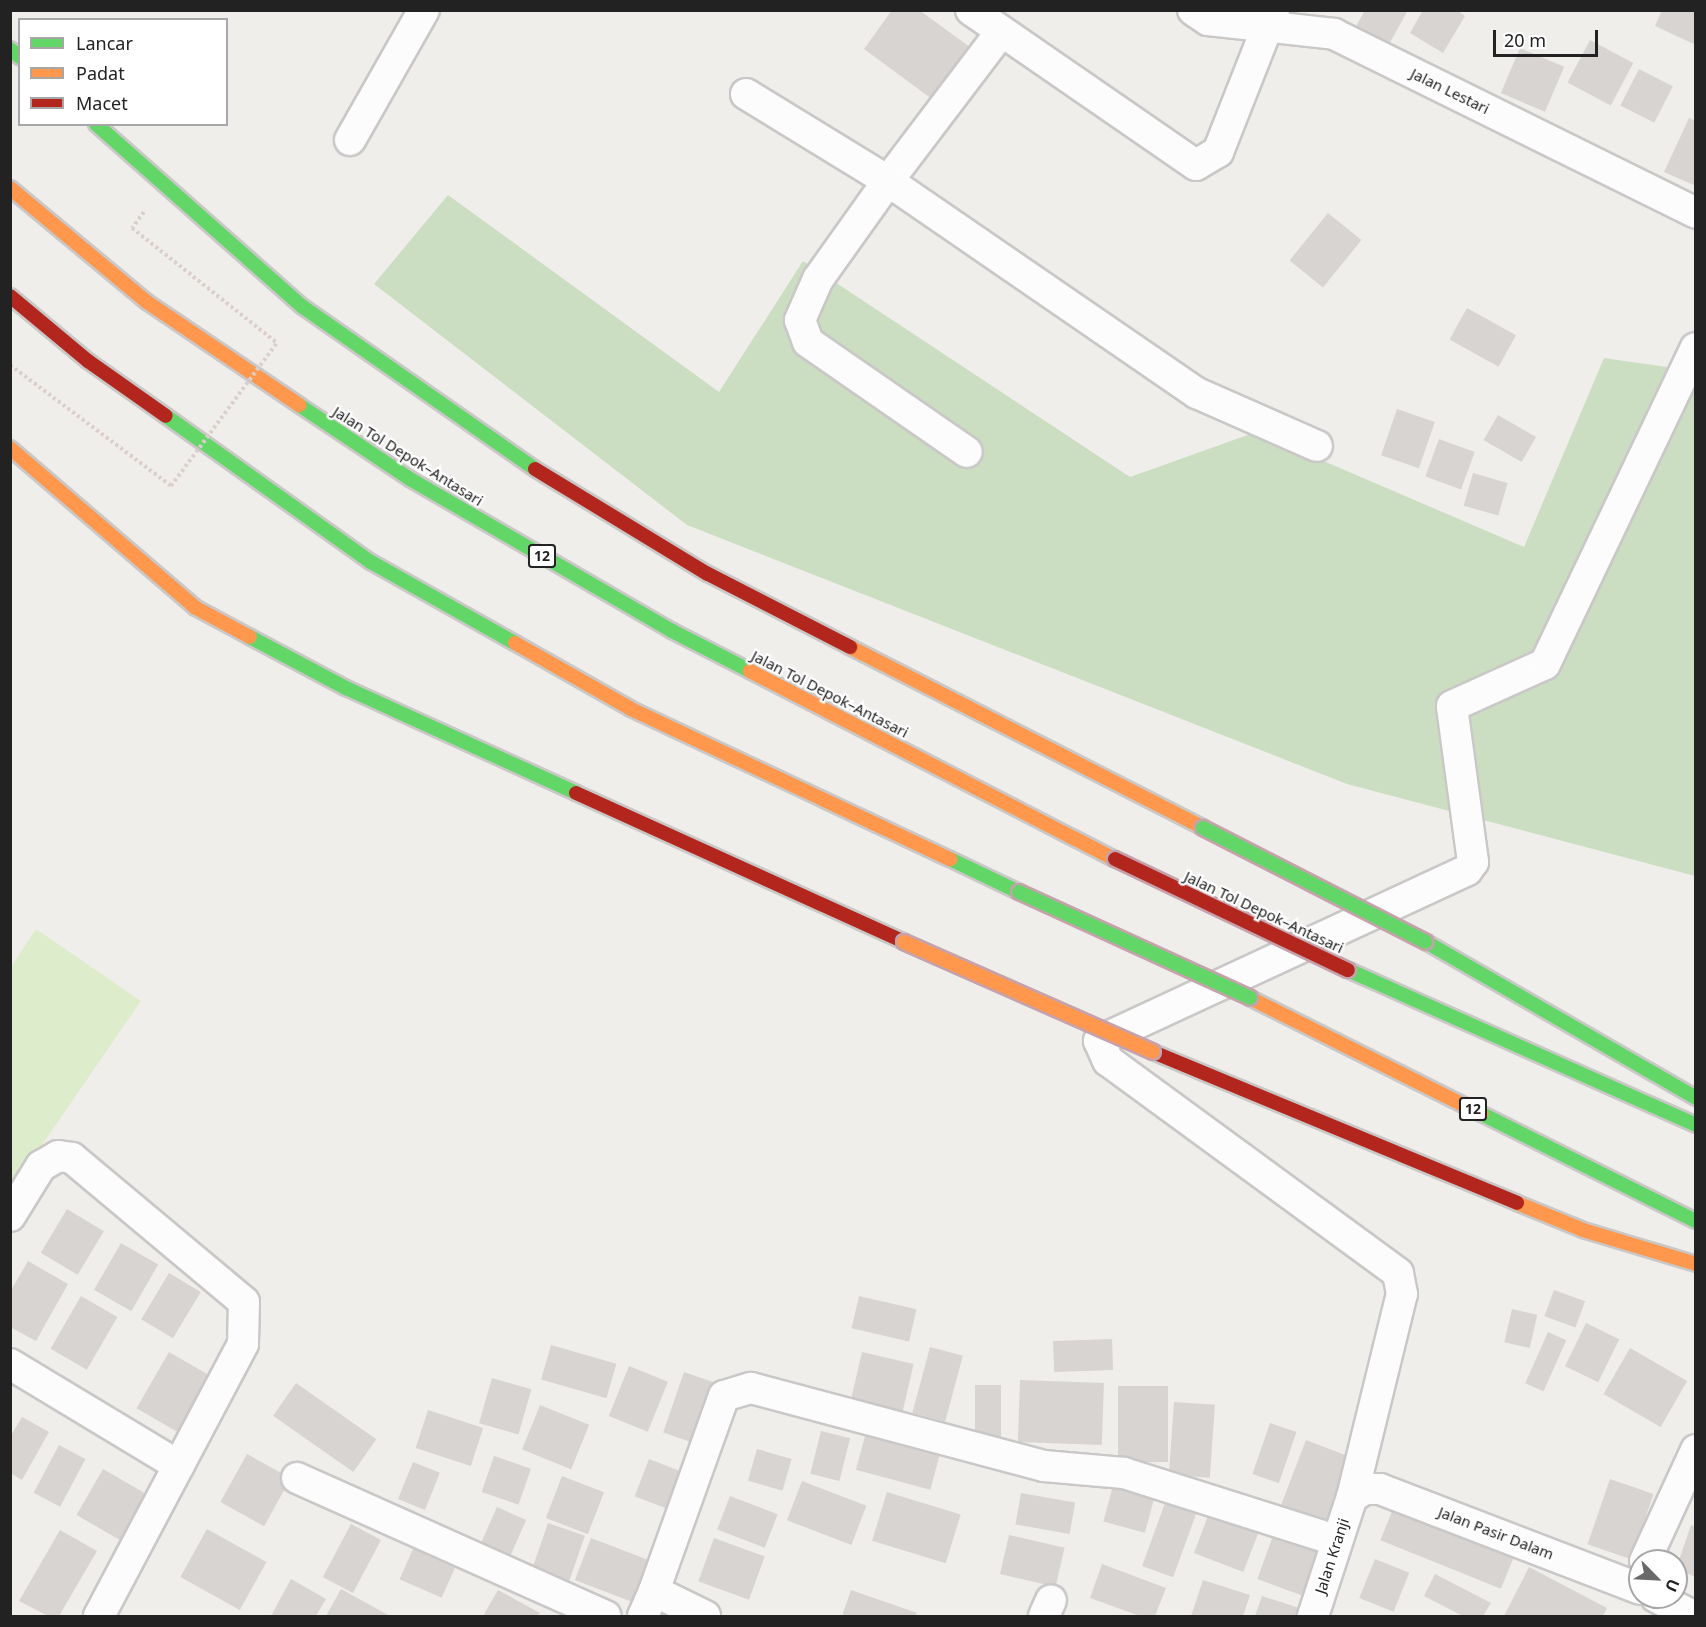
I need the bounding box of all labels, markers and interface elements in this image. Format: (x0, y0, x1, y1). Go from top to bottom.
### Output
legend (18, 18, 228, 126)
scale bar (1496, 18, 1601, 56)
text: 20 m (1504, 28, 1546, 52)
text: Lancar (76, 31, 133, 55)
text: Padat (76, 61, 125, 85)
street label: Jalan Lestari (1408, 64, 1492, 118)
text: Macet (76, 91, 128, 115)
street label: Jalan Tol Depok–Antasari (330, 402, 486, 510)
road number: 12 (527, 545, 557, 567)
street label: Jalan Tol Depok–Antasari (749, 647, 911, 741)
street label: Jalan Tol Depok–Antasari (1181, 867, 1347, 957)
road number: 12 (1458, 1098, 1488, 1120)
street label: Jalan Pasir Dalam (1436, 1503, 1556, 1563)
street label: Jalan Kranji (1311, 1516, 1353, 1596)
north arrow (1628, 1549, 1688, 1609)
text: U (1660, 1575, 1685, 1596)

